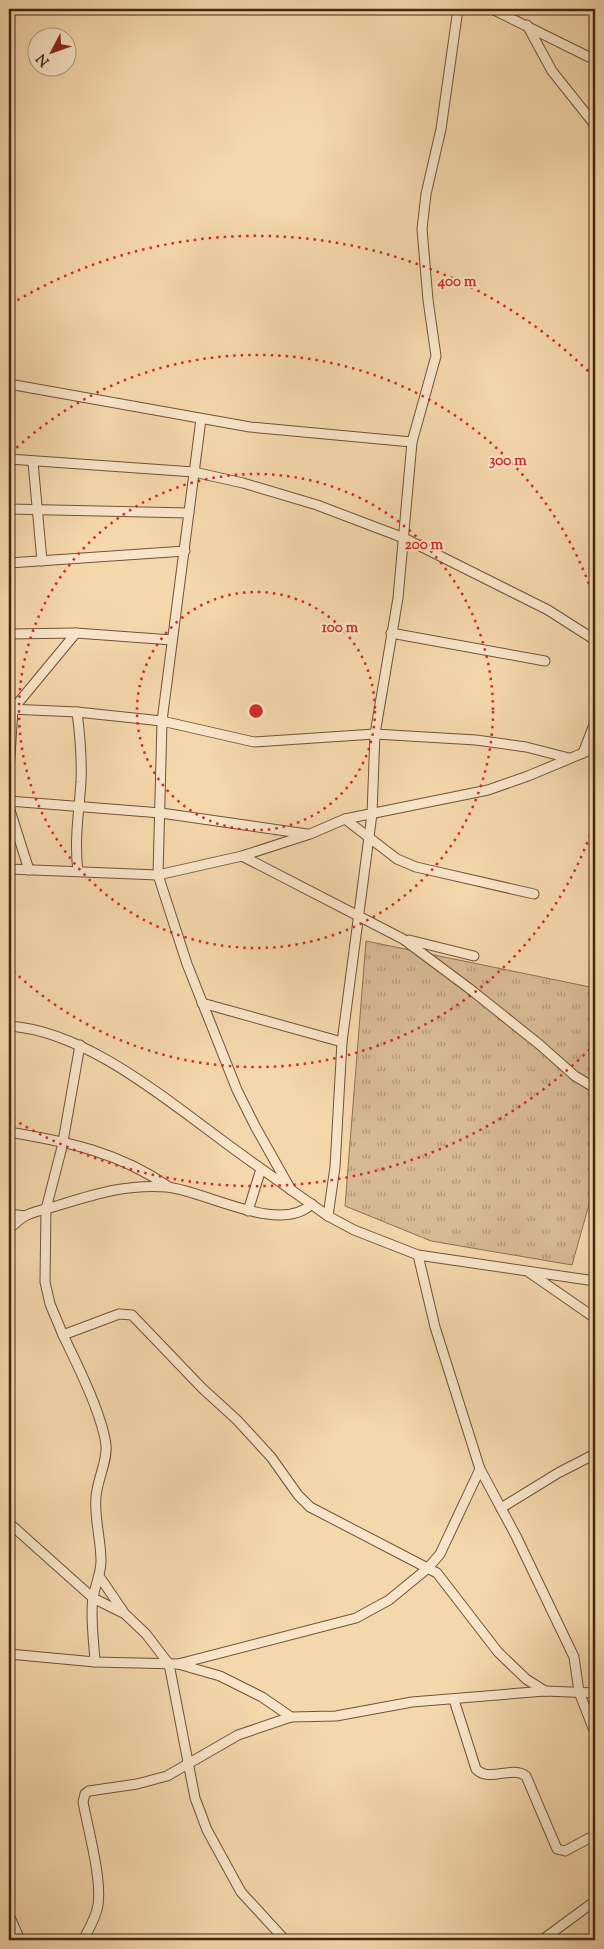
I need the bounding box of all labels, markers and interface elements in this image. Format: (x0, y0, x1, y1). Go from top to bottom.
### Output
north arrow (28, 28, 78, 78)
text: N (32, 48, 55, 70)
text: 400 m (437, 272, 477, 293)
text: 300 m (489, 451, 527, 472)
text: 200 m (405, 535, 444, 556)
text: 100 m (322, 618, 359, 639)
centre of rings (247, 702, 265, 720)

